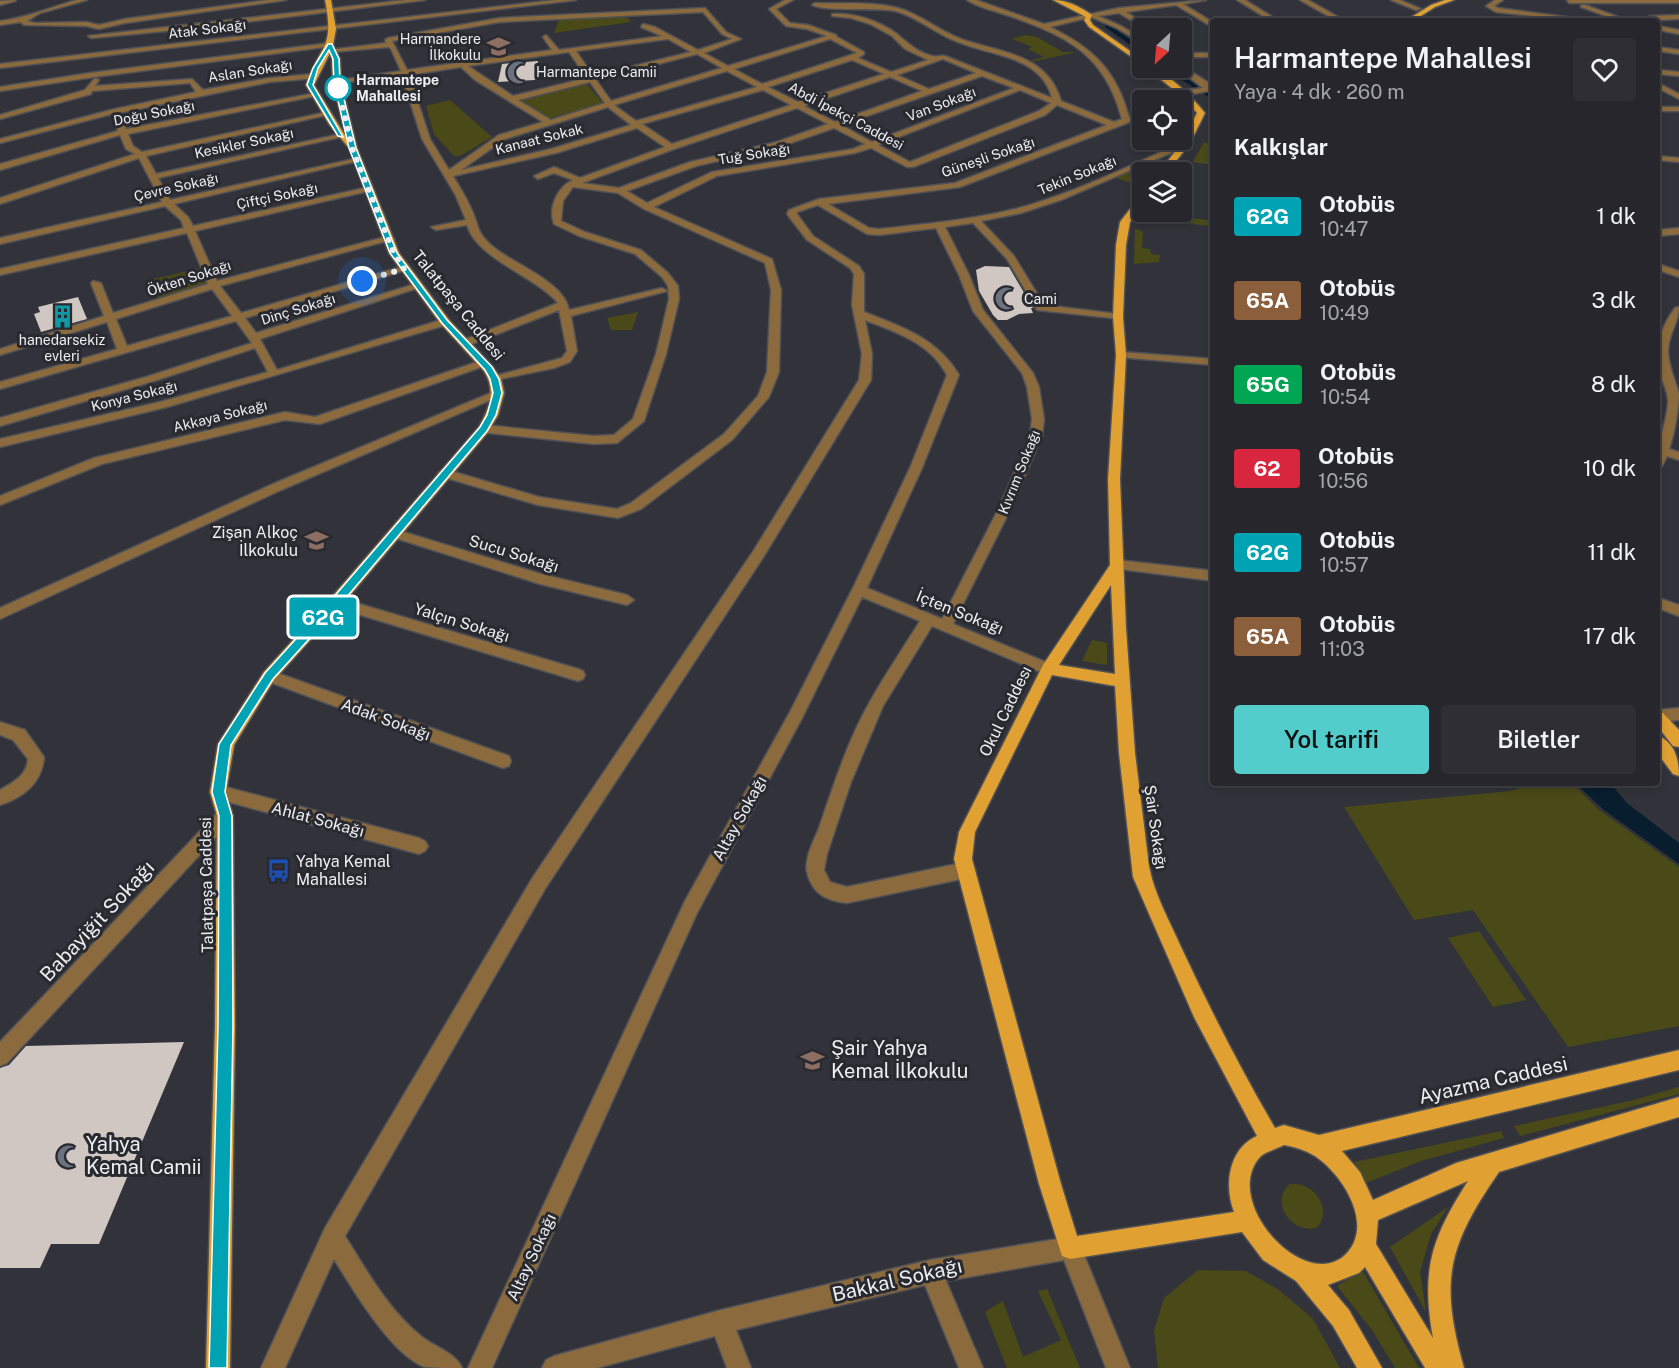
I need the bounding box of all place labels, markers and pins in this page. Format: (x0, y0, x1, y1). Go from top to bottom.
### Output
place label: Harmandere İlkokulu (400, 31, 481, 63)
school or university icon: Harmandere İlkokulu (486, 34, 512, 60)
mosque icon: Harmantepe Camii (505, 59, 531, 85)
place label: Harmantepe Camii (536, 64, 657, 80)
place label: Harmantepe Mahallesi (356, 72, 439, 104)
marker: Harmantepe Mahallesi (325, 75, 351, 101)
mosque icon: Cami (993, 286, 1019, 312)
place label: Cami (1024, 291, 1057, 307)
building icon: hanedarsekiz evleri (49, 303, 75, 329)
place label: hanedarsekiz evleri (19, 332, 105, 364)
place label: Zişan Alkoç İlkokulu (212, 523, 298, 560)
school or university icon: Zişan Alkoç İlkokulu (303, 528, 329, 554)
place label: Yahya Kemal Mahallesi (296, 852, 391, 889)
bus stop icon: Yahya Kemal Mahallesi (265, 857, 291, 883)
place label: Şair Yahya Kemal İlkokulu (831, 1036, 968, 1083)
school or university icon: Şair Yahya Kemal İlkokulu (800, 1047, 826, 1073)
place label: Yahya Kemal Camii (86, 1132, 201, 1179)
mosque icon: Yahya Kemal Camii (55, 1143, 81, 1169)

